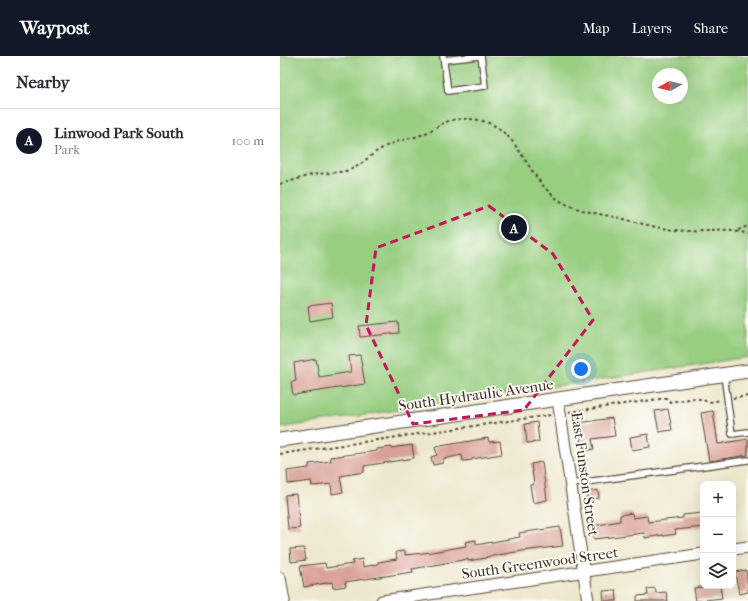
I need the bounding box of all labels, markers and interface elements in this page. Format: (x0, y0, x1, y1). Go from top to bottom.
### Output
text: Waypost (20, 17, 90, 39)
text: Map (583, 20, 610, 37)
text: Layers (632, 20, 672, 37)
text: Share (694, 20, 728, 37)
north arrow (652, 68, 688, 104)
text: Nearby (16, 72, 70, 92)
text: Linwood Park South (54, 124, 184, 142)
text: A (25, 133, 33, 148)
text: 100 m (231, 133, 264, 148)
text: Park (54, 142, 80, 157)
pin: A (501, 213, 527, 243)
your location (571, 359, 591, 379)
street label: South Hydraulic Avenue (397, 375, 555, 415)
street label: East Funston Street (567, 411, 603, 538)
map controls (700, 481, 736, 589)
button: + (700, 481, 736, 517)
button: − (700, 517, 736, 553)
street label: South Greenwood Street (461, 543, 620, 583)
button: layers (700, 553, 736, 589)

